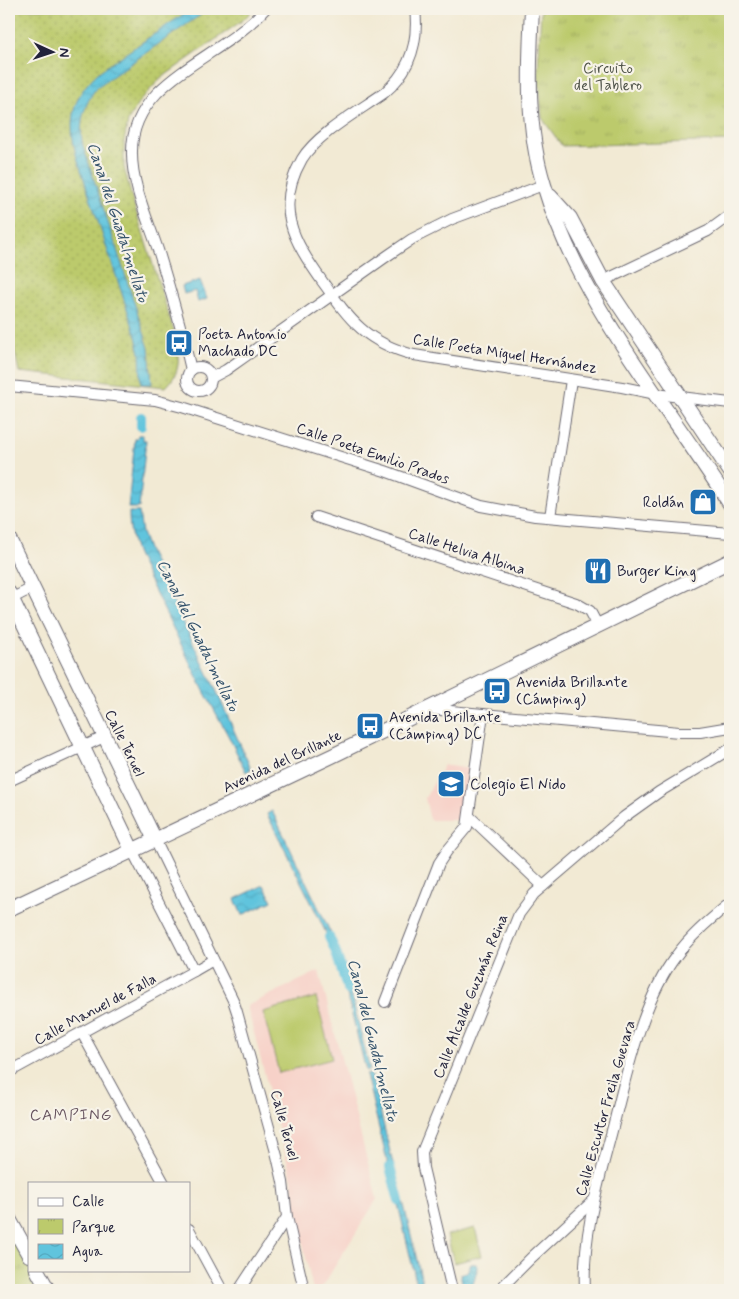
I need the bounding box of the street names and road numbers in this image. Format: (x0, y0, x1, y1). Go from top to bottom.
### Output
street label: Calle Poeta Miguel Hernández (411, 330, 599, 378)
street label: Calle Poeta Emilio Prados (294, 418, 452, 490)
street label: Calle Helvia Albina (406, 524, 528, 580)
street label: Calle Teruel (99, 707, 149, 780)
street label: Avenida del Brillante (220, 726, 345, 798)
street label: Calle Alcalde Guzmán Reina (429, 911, 513, 1082)
street label: Calle Manuel de Falla (31, 969, 160, 1051)
street label: Calle Escultor Freila Guevara (571, 1018, 641, 1199)
street label: Calle Teruel (265, 1088, 303, 1163)

